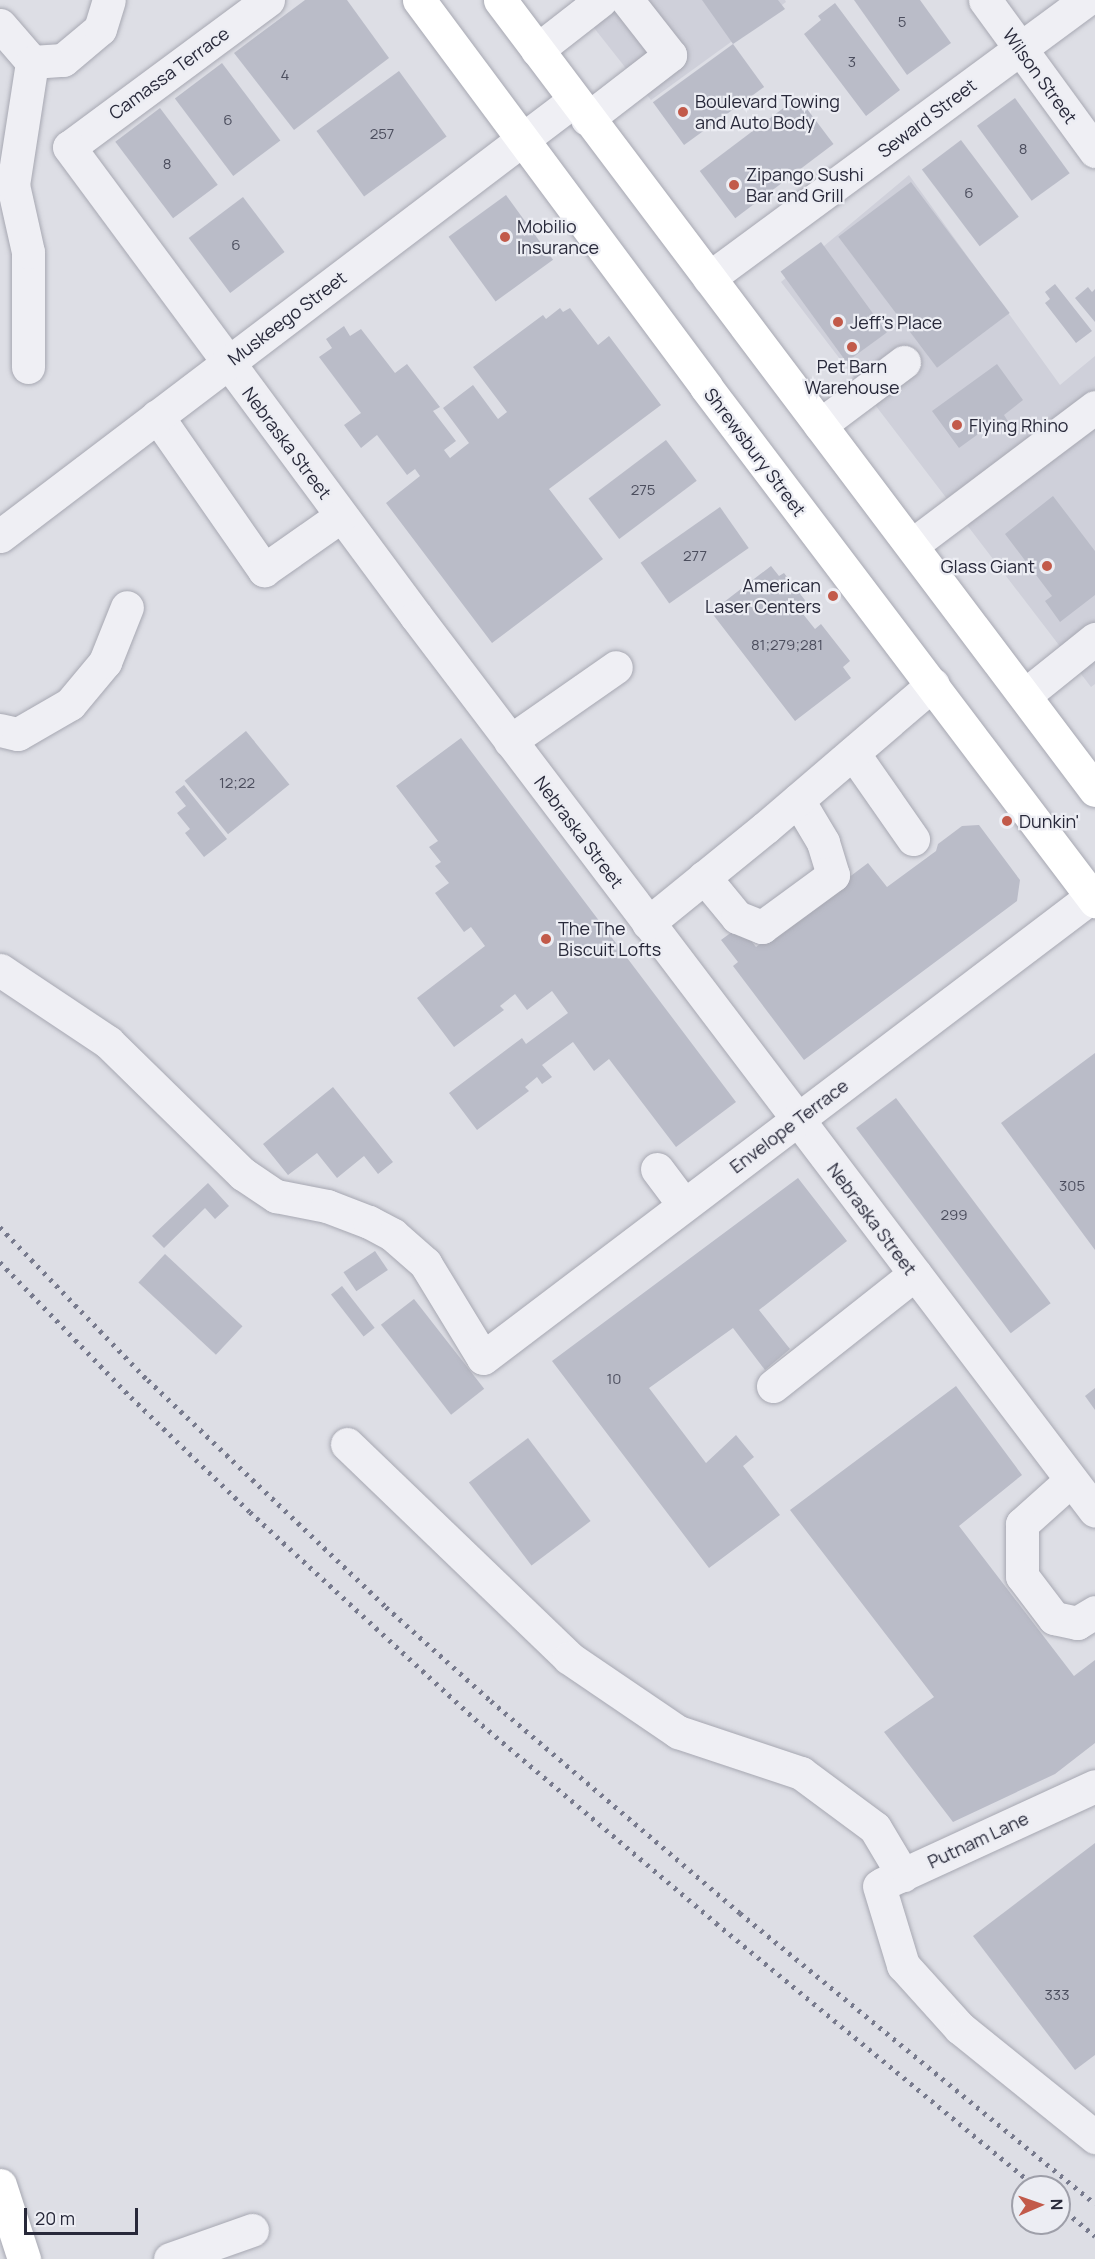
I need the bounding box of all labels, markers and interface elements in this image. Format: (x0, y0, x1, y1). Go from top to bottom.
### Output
house number: 5 (898, 13, 906, 31)
street label: Camassa Terrace (105, 22, 233, 124)
street label: Wilson Street (998, 24, 1082, 128)
house number: 3 (848, 53, 856, 71)
house number: 4 (281, 66, 289, 84)
street label: Seward Street (873, 74, 981, 162)
place label: Boulevard Towing and Auto Body (695, 91, 840, 134)
marker: Boulevard Towing and Auto Body (676, 105, 690, 119)
house number: 6 (223, 111, 233, 129)
house number: 257 (370, 125, 394, 143)
house number: 8 (1019, 140, 1027, 158)
house number: 8 (163, 155, 171, 173)
place label: Zipango Sushi Bar and Grill (746, 164, 864, 207)
marker: Zipango Sushi Bar and Grill (727, 178, 741, 192)
house number: 6 (964, 184, 974, 202)
place label: Mobilio Insurance (517, 216, 599, 258)
marker: Mobilio Insurance (498, 230, 512, 244)
house number: 6 (231, 236, 241, 254)
street label: Muskeego Street (223, 266, 351, 370)
place label: Jeff's Place (850, 311, 942, 333)
marker: Jeff's Place (831, 315, 845, 329)
marker: Pet Barn Warehouse (845, 340, 859, 354)
place label: Pet Barn Warehouse (805, 356, 899, 398)
street label: Nebraska Street (238, 383, 336, 503)
street label: Shrewsbury Street (700, 384, 810, 520)
place label: Flying Rhino (969, 414, 1068, 436)
marker: Flying Rhino (950, 418, 964, 432)
house number: 275 (631, 481, 655, 499)
house number: 277 (683, 547, 707, 565)
place label: Glass Giant (941, 555, 1035, 577)
marker: Glass Giant (1040, 559, 1054, 573)
place label: American Laser Centers (705, 575, 821, 618)
marker: American Laser Centers (826, 589, 840, 603)
house number: 81;279;281 (751, 636, 823, 654)
street label: Nebraska Street (530, 772, 628, 892)
house number: 12;22 (219, 774, 255, 792)
place label: Dunkin' (1019, 810, 1079, 832)
marker: Dunkin' (1000, 814, 1014, 828)
place label: The The Biscuit Lofts (558, 918, 661, 960)
marker: The The Biscuit Lofts (539, 932, 553, 946)
street label: Envelope Terrace (726, 1074, 852, 1178)
street label: Nebraska Street (823, 1159, 921, 1279)
house number: 305 (1059, 1177, 1085, 1195)
house number: 299 (940, 1206, 968, 1224)
house number: 10 (607, 1370, 621, 1388)
street label: Putnam Lane (924, 1807, 1032, 1873)
house number: 333 (1045, 1986, 1069, 2004)
north arrow (1011, 2175, 1071, 2235)
scale bar (27, 2196, 141, 2234)
text: N (1046, 2198, 1068, 2211)
text: 20 m (35, 2206, 75, 2230)

